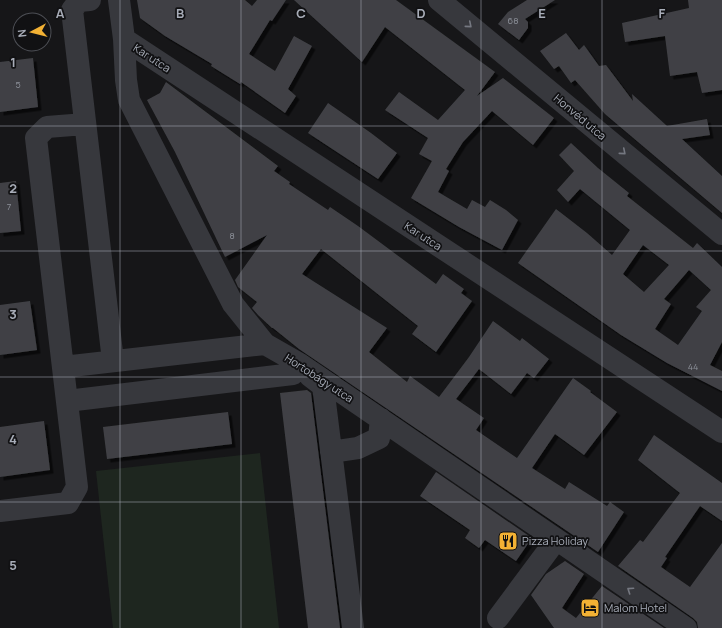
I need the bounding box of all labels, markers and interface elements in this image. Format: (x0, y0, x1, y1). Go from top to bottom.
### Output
text: A (56, 4, 65, 22)
text: B (176, 4, 184, 22)
text: C (296, 4, 306, 22)
text: D (416, 4, 426, 22)
text: E (538, 4, 546, 22)
text: F (659, 4, 666, 22)
north arrow (12, 12, 52, 52)
house number: 68 (508, 14, 518, 27)
one-way arrow (464, 20, 471, 27)
text: N (14, 28, 30, 38)
street label: Kar utca (131, 40, 174, 75)
text: 1 (10, 53, 16, 71)
house number: 5 (15, 78, 21, 91)
street label: Honvéd utca (551, 90, 610, 143)
one-way arrow (619, 148, 626, 155)
text: 2 (9, 179, 17, 197)
house number: 7 (7, 200, 12, 213)
street label: Kar utca (402, 218, 445, 253)
house number: 8 (229, 229, 235, 242)
text: 3 (9, 305, 17, 323)
street label: Hortobágy utca (282, 350, 356, 405)
house number: 44 (688, 360, 698, 373)
text: 4 (9, 430, 17, 448)
restaurant icon: Pizza Holiday (497, 530, 519, 552)
place label: Pizza Holiday (522, 533, 588, 548)
text: 5 (9, 556, 17, 574)
one-way arrow (627, 587, 634, 595)
hotel icon: Malom Hotel (579, 597, 601, 619)
place label: Malom Hotel (604, 600, 667, 615)

